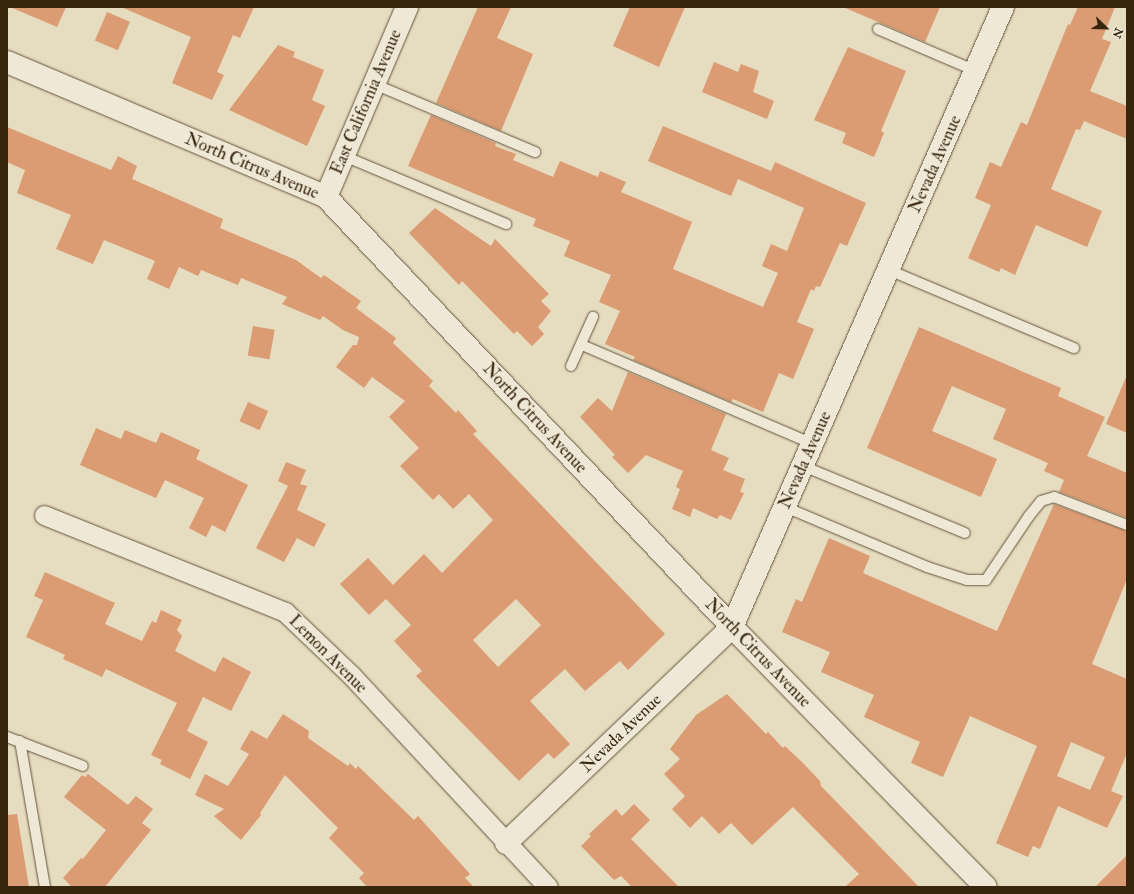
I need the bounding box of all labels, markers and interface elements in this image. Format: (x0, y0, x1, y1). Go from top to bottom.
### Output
north arrow (1086, 8, 1126, 48)
street label: East California Avenue (326, 26, 406, 178)
text: N (1110, 26, 1125, 40)
street label: Nevada Avenue (904, 112, 966, 216)
street label: North Citrus Avenue (182, 129, 322, 203)
street label: North Citrus Avenue (479, 359, 591, 477)
street label: Nevada Avenue (774, 408, 836, 512)
street label: North Citrus Avenue (701, 594, 815, 712)
street label: Lemon Avenue (285, 611, 371, 697)
street label: Nevada Avenue (576, 689, 666, 777)

